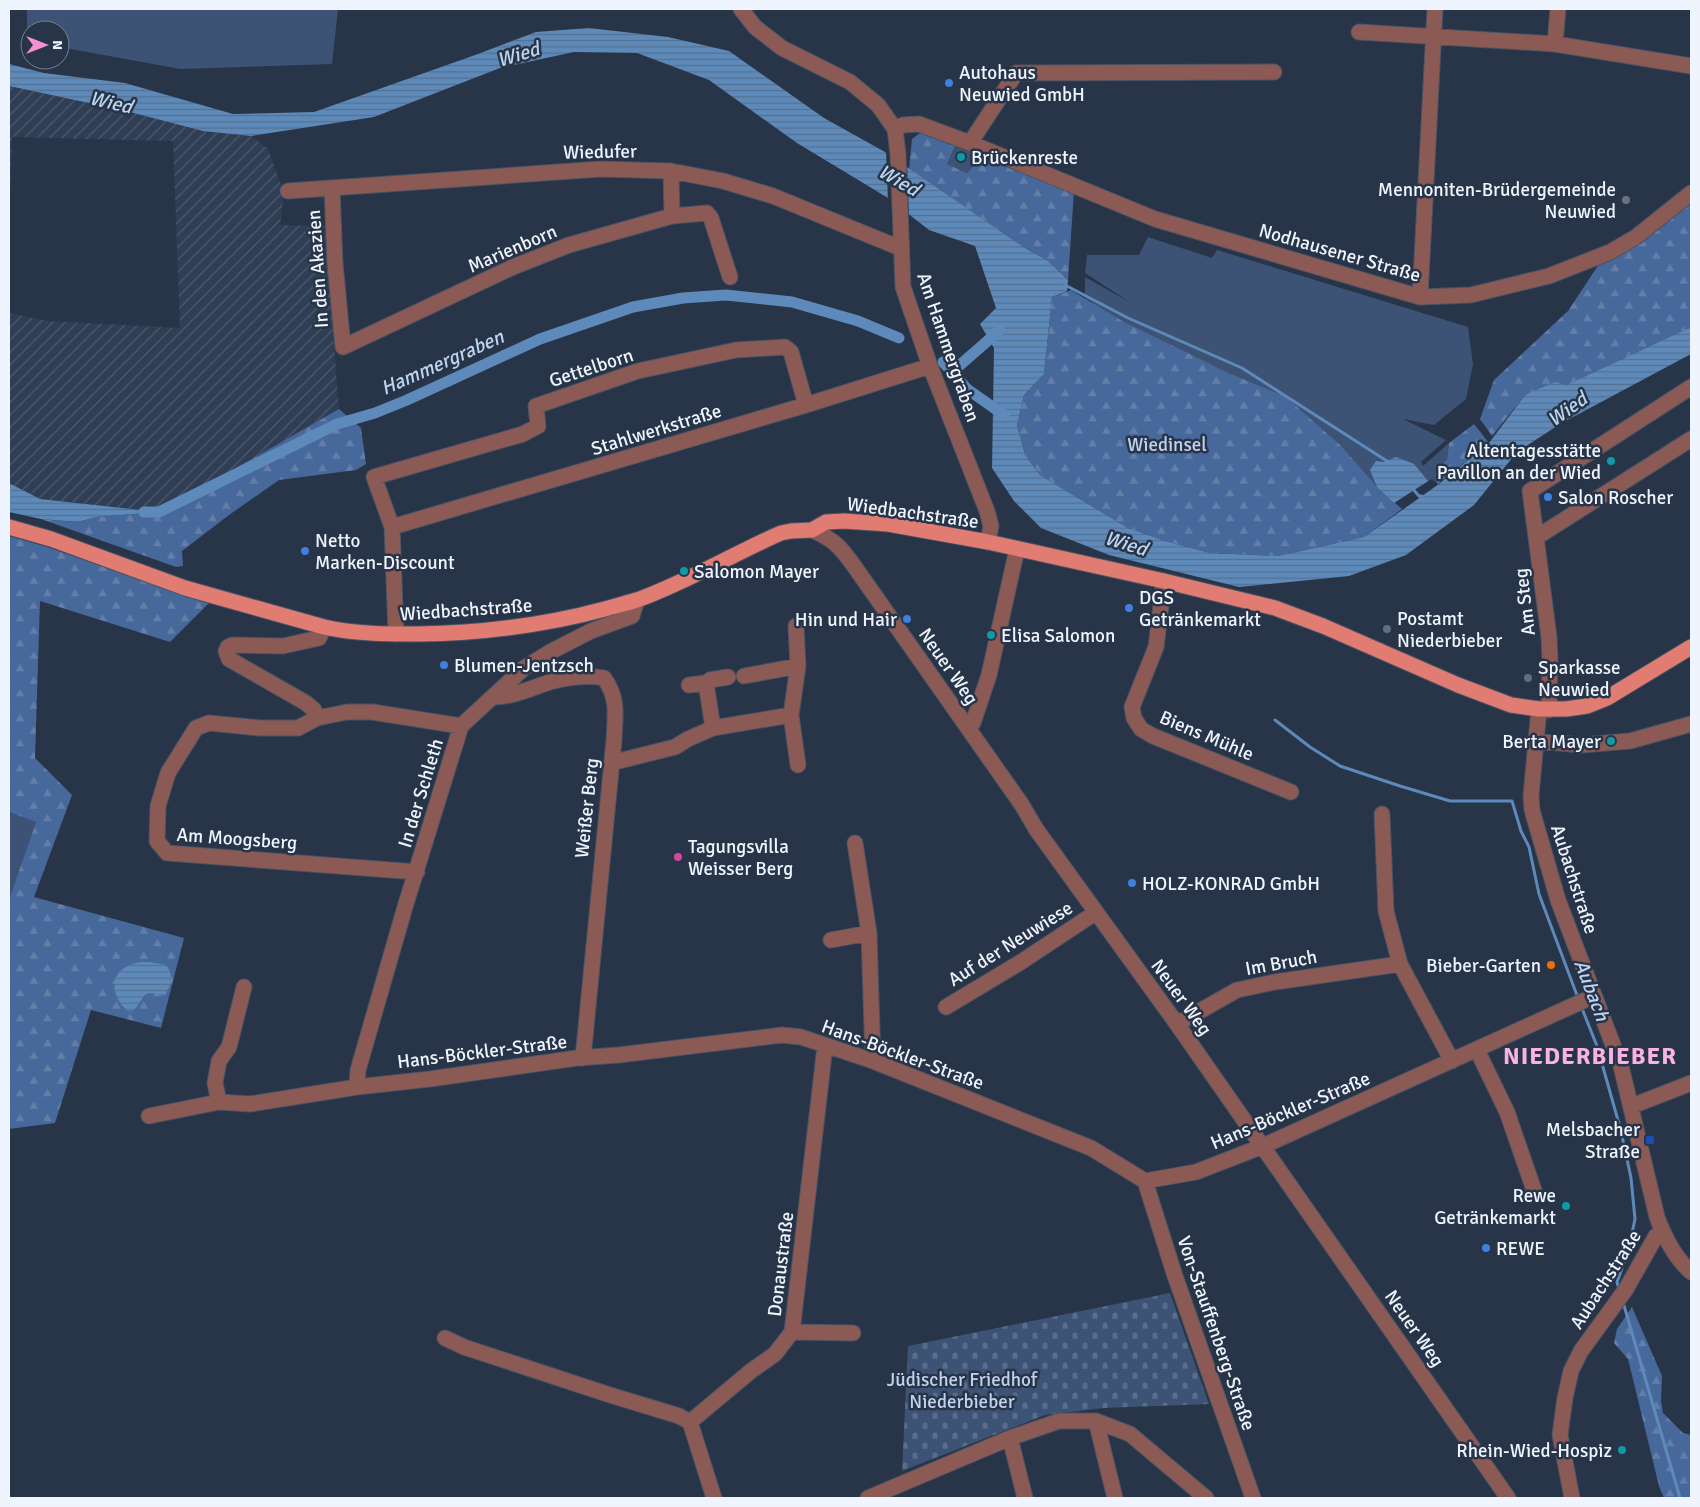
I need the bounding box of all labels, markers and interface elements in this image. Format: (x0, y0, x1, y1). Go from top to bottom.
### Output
north arrow (20, 20, 70, 70)
water label: Wied (494, 36, 545, 73)
text: N (49, 40, 66, 50)
place label: Autohaus Neuwied GmbH (959, 61, 1085, 107)
marker: Autohaus Neuwied GmbH (943, 77, 955, 89)
water label: Wied (87, 85, 137, 120)
street label: Wiedufer (563, 139, 637, 165)
place label: Brückenreste (971, 146, 1078, 170)
marker: Brückenreste (955, 151, 967, 163)
water label: Wied (874, 159, 926, 203)
place label: Mennoniten-Brüdergemeinde Neuwied (1378, 178, 1616, 224)
marker: Mennoniten-Brüdergemeinde Neuwied (1620, 194, 1632, 206)
street label: In den Akazien (302, 209, 334, 329)
street label: Nodhausener Straße (1256, 218, 1423, 288)
street label: Marienborn (464, 219, 561, 278)
street label: Am Hammergraben (911, 269, 985, 425)
water label: Hammergraben (377, 324, 509, 401)
street label: Gettelborn (546, 343, 636, 393)
water label: Wied (1543, 385, 1594, 432)
street label: Stahlwerkstraße (588, 399, 724, 461)
park label: Wiedinsel (1127, 433, 1207, 457)
place label: Altentagesstätte Pavillon an der Wied (1437, 439, 1601, 485)
marker: Altentagesstätte Pavillon an der Wied (1605, 455, 1617, 467)
place label: Salon Roscher (1558, 486, 1673, 510)
marker: Salon Roscher (1542, 491, 1554, 503)
street label: Wiedbachstraße (846, 492, 980, 534)
water label: Wied (1102, 525, 1152, 562)
place label: Netto Marken-Discount (315, 529, 455, 575)
marker: Netto Marken-Discount (299, 545, 311, 557)
place label: Salomon Mayer (694, 560, 819, 584)
marker: Salomon Mayer (678, 565, 690, 577)
street label: Am Steg (1509, 567, 1541, 637)
place label: DGS Getränkemarkt (1139, 586, 1261, 632)
street label: Wiedbachstraße (399, 593, 533, 627)
marker: DGS Getränkemarkt (1123, 602, 1135, 614)
place label: Postamt Niederbieber (1397, 607, 1502, 653)
place label: Hin und Hair (795, 608, 897, 632)
marker: Hin und Hair (901, 613, 913, 625)
street label: Neuer Weg (913, 623, 983, 710)
marker: Postamt Niederbieber (1381, 623, 1393, 635)
place label: Elisa Salomon (1001, 624, 1115, 648)
marker: Elisa Salomon (985, 629, 997, 641)
place label: Blumen-Jentzsch (454, 654, 594, 678)
place label: Sparkasse Neuwied (1538, 656, 1621, 702)
marker: Blumen-Jentzsch (438, 659, 450, 671)
marker: Sparkasse Neuwied (1522, 672, 1534, 684)
street label: Biens Mühle (1156, 705, 1257, 767)
place label: Berta Mayer (1502, 730, 1601, 754)
marker: Berta Mayer (1605, 735, 1617, 747)
street label: In der Schleth (393, 736, 449, 851)
street label: Weißer Berg (570, 757, 604, 859)
street label: Aubachstraße (1545, 822, 1603, 937)
street label: Am Moogsberg (176, 823, 298, 855)
place label: Tagungsvilla Weisser Berg (688, 835, 793, 881)
marker: Tagungsvilla Weisser Berg (672, 851, 684, 863)
place label: HOLZ-KONRAD GmbH (1142, 872, 1320, 896)
marker: HOLZ-KONRAD GmbH (1126, 877, 1138, 889)
street label: Auf der Neuwiese (944, 896, 1077, 992)
street label: Im Bruch (1243, 945, 1319, 981)
place label: Bieber-Garten (1426, 954, 1541, 978)
street label: Neuer Weg (1146, 955, 1217, 1040)
water label: Aubach (1568, 956, 1615, 1026)
marker: Bieber-Garten (1545, 959, 1557, 971)
street label: Hans-Böckler-Straße (818, 1014, 987, 1095)
street label: Hans-Böckler-Straße (396, 1030, 568, 1074)
district label: NIEDERBIEBER (1503, 1041, 1677, 1071)
street label: Hans-Böckler-Straße (1207, 1066, 1374, 1155)
place label: Melsbacher Straße (1546, 1118, 1640, 1164)
marker: Melsbacher Straße (1644, 1134, 1656, 1146)
place label: Rewe Getränkemarkt (1434, 1184, 1556, 1230)
marker: Rewe Getränkemarkt (1560, 1200, 1572, 1212)
street label: Donaustraße (763, 1210, 799, 1318)
street label: Aubachstraße (1565, 1225, 1647, 1334)
street label: Von-Stauffenberg-Straße (1171, 1233, 1261, 1434)
place label: REWE (1496, 1237, 1545, 1261)
marker: REWE (1480, 1242, 1492, 1254)
street label: Neuer Weg (1379, 1285, 1449, 1372)
park label: Jüdischer Friedhof Niederbieber (887, 1368, 1039, 1414)
place label: Rhein-Wied-Hospiz (1456, 1439, 1612, 1463)
marker: Rhein-Wied-Hospiz (1616, 1444, 1628, 1456)

